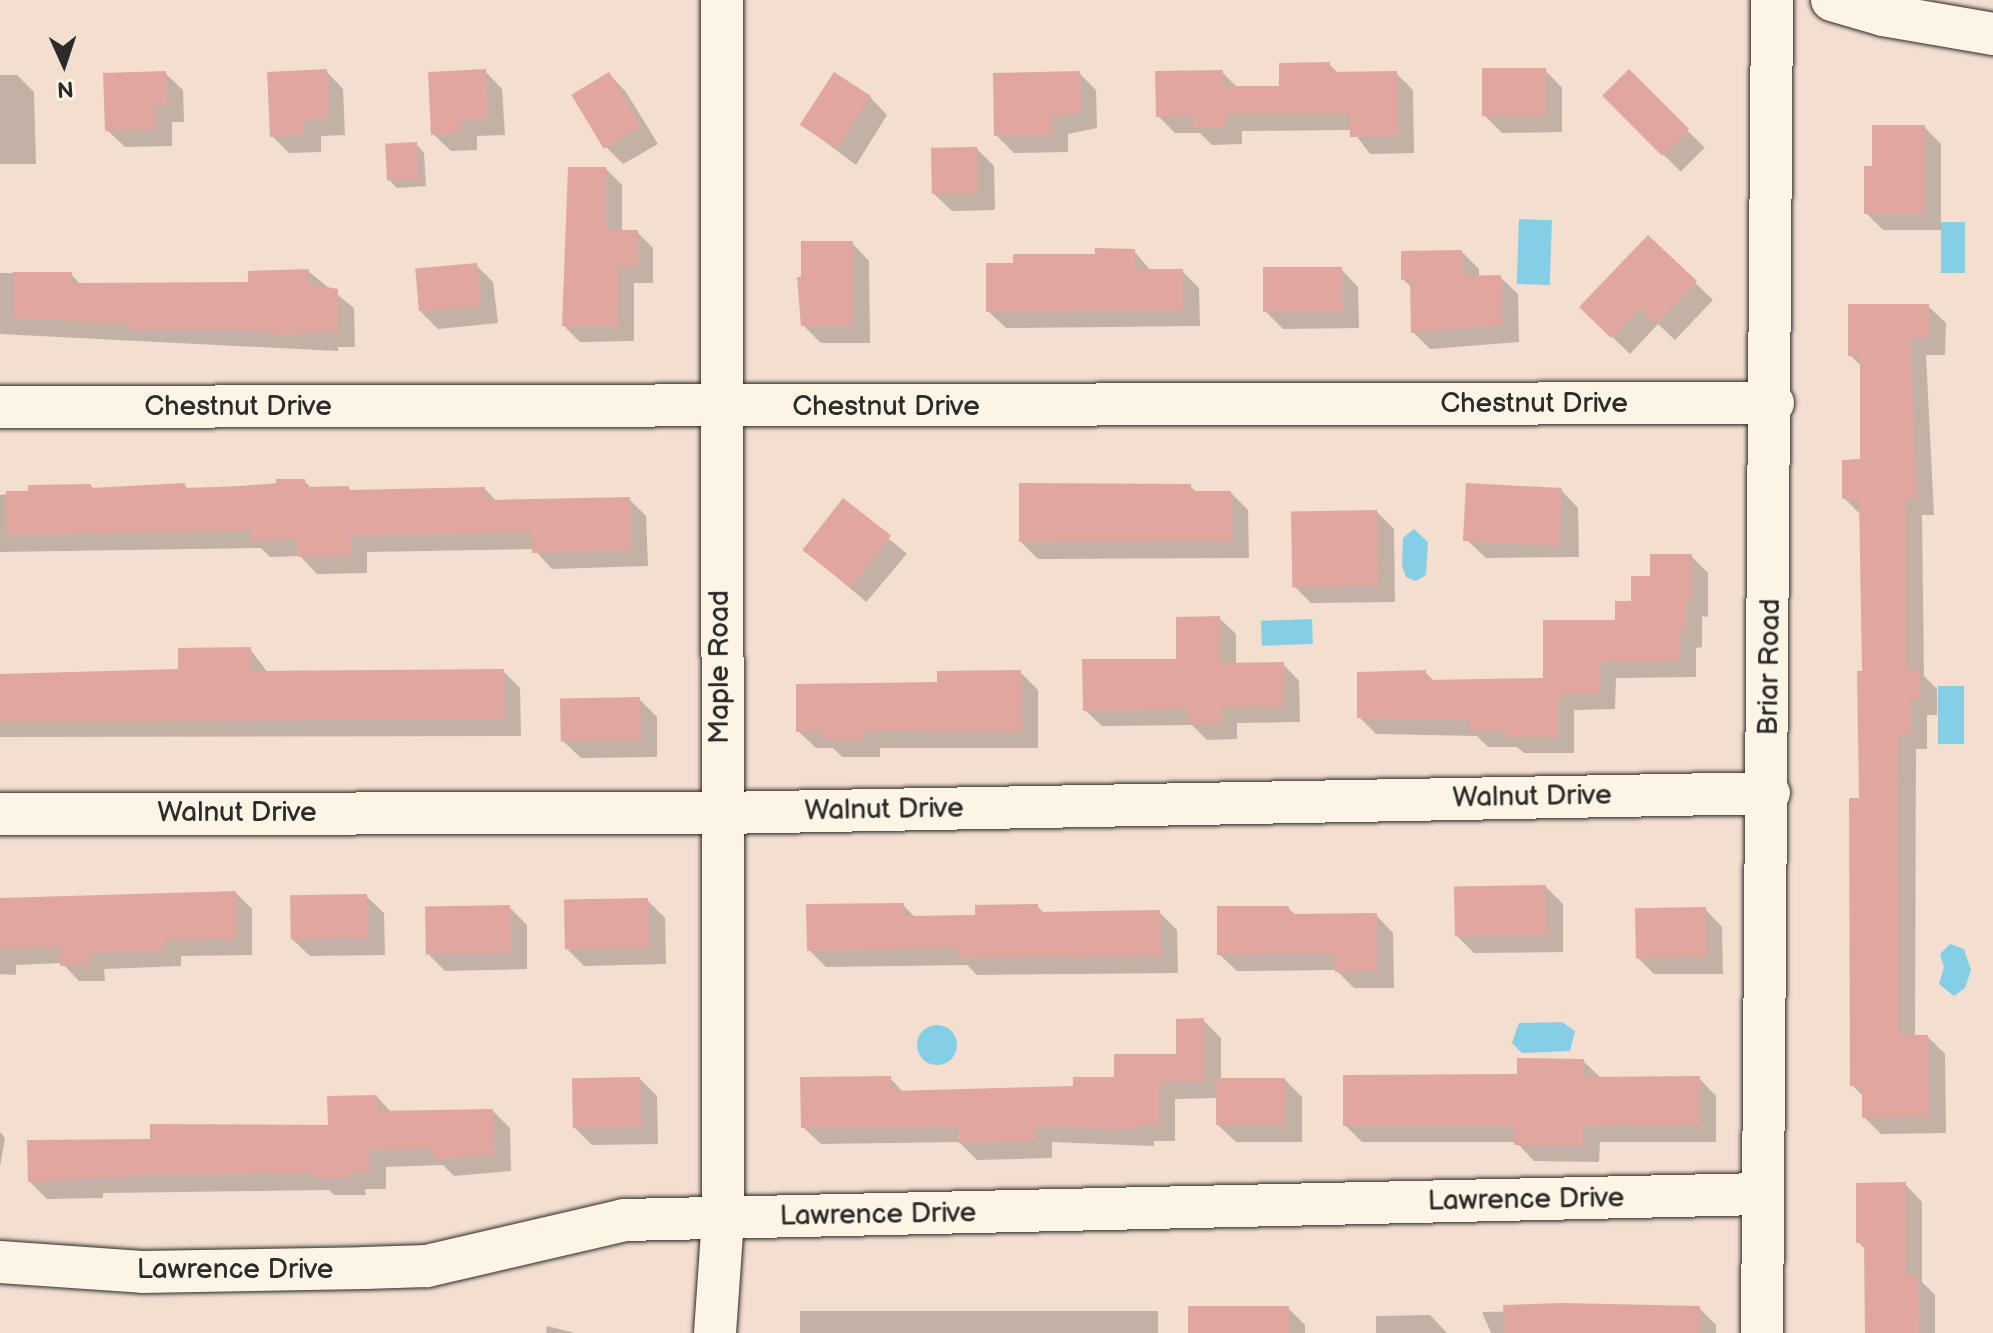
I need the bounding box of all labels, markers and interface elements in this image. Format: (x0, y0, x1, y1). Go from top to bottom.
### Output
north arrow (24, 24, 104, 104)
text: N (56, 75, 74, 102)
street label: Chestnut Drive (1440, 387, 1628, 421)
street label: Chestnut Drive (144, 390, 332, 424)
street label: Chestnut Drive (792, 390, 980, 424)
street label: Maple Road (703, 590, 737, 744)
street label: Briar Road (1752, 598, 1788, 736)
street label: Walnut Drive (1452, 779, 1612, 815)
street label: Walnut Drive (804, 792, 964, 828)
street label: Walnut Drive (157, 796, 317, 830)
street label: Lawrence Drive (1427, 1181, 1625, 1219)
street label: Lawrence Drive (779, 1196, 977, 1234)
street label: Lawrence Drive (137, 1253, 333, 1287)

